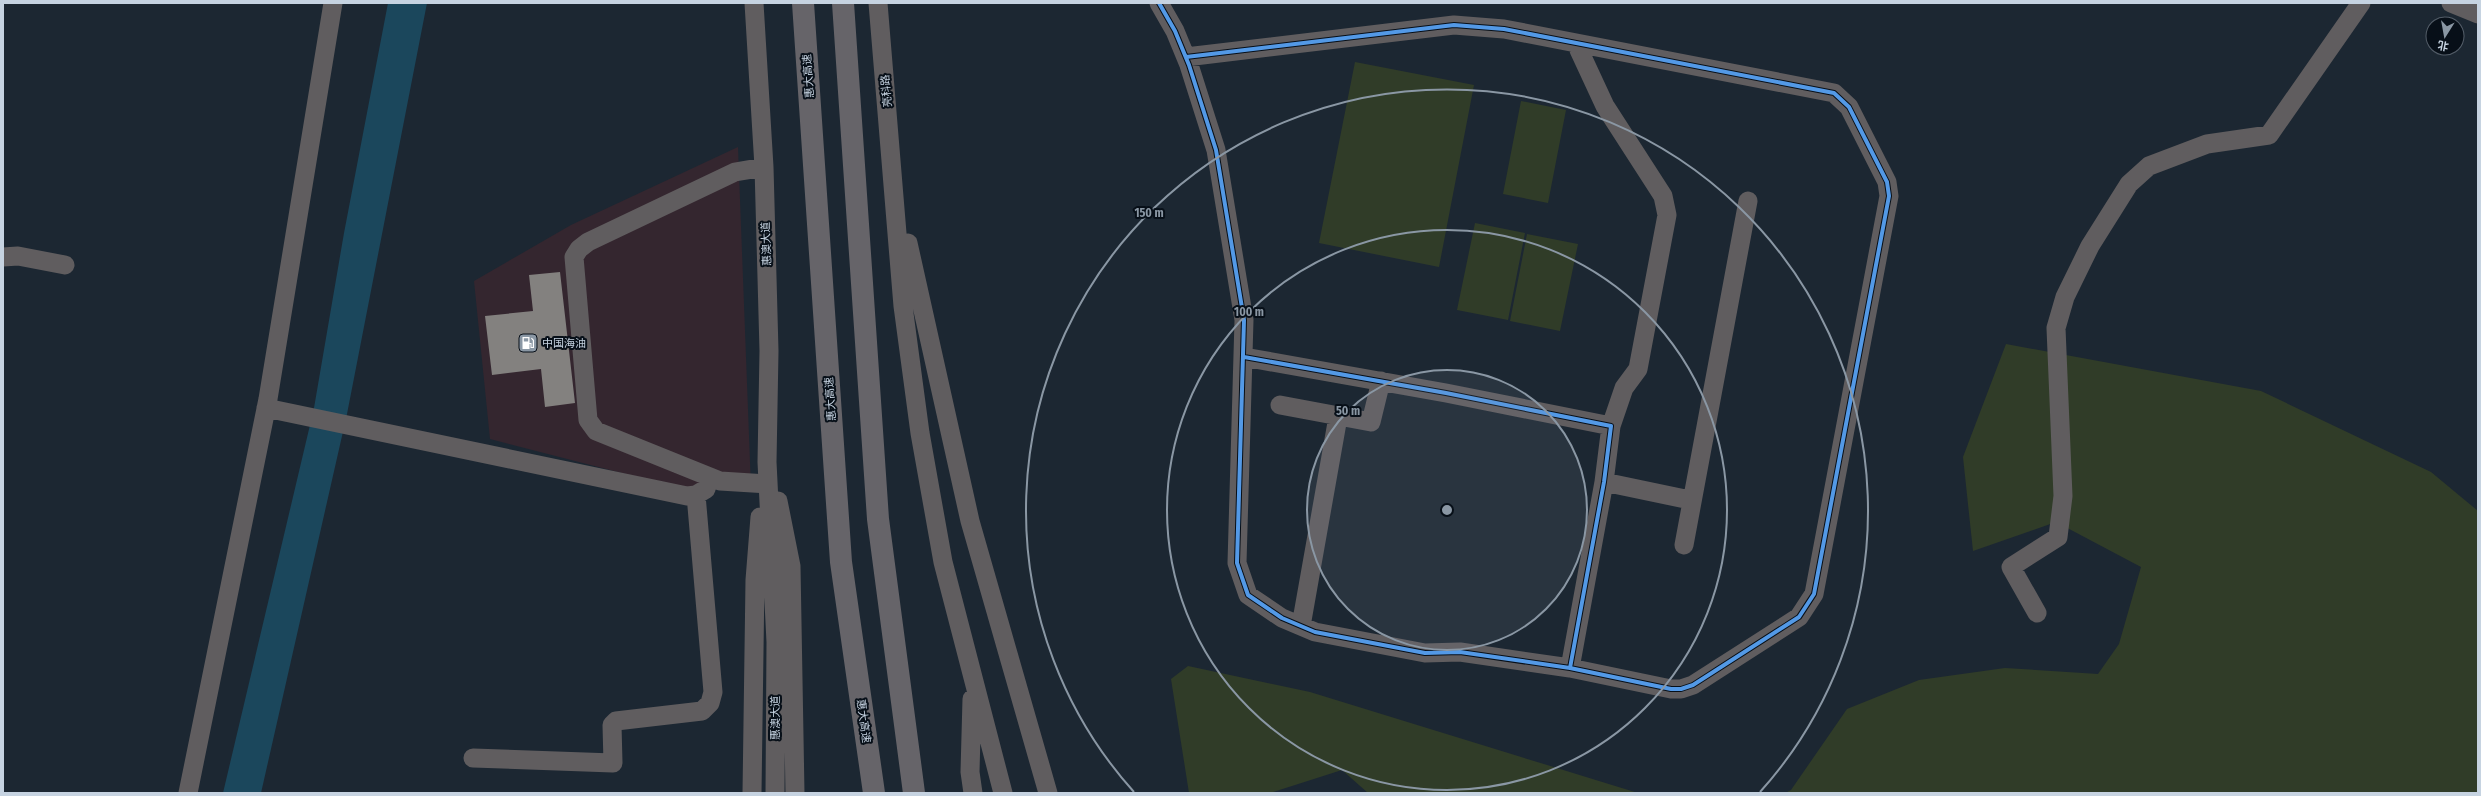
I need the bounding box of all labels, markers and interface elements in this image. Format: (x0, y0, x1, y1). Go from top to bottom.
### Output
north arrow (2425, 16, 2465, 56)
text: 北 (2437, 38, 2450, 53)
street label: 惠大高速 (800, 54, 817, 98)
street label: 亮科路 (879, 74, 894, 108)
text: 150 m (1134, 206, 1164, 220)
street label: 惠澳大道 (759, 222, 774, 266)
text: 100 m (1234, 305, 1264, 319)
fuel station icon: 中国海油 (517, 332, 539, 354)
place label: 中国海油 (542, 337, 586, 350)
street label: 惠大高速 (822, 377, 839, 421)
text: 50 m (1336, 404, 1360, 418)
centre of rings (1440, 503, 1454, 517)
street label: 惠澳大道 (769, 696, 782, 740)
street label: 惠大高速 (854, 698, 873, 744)

